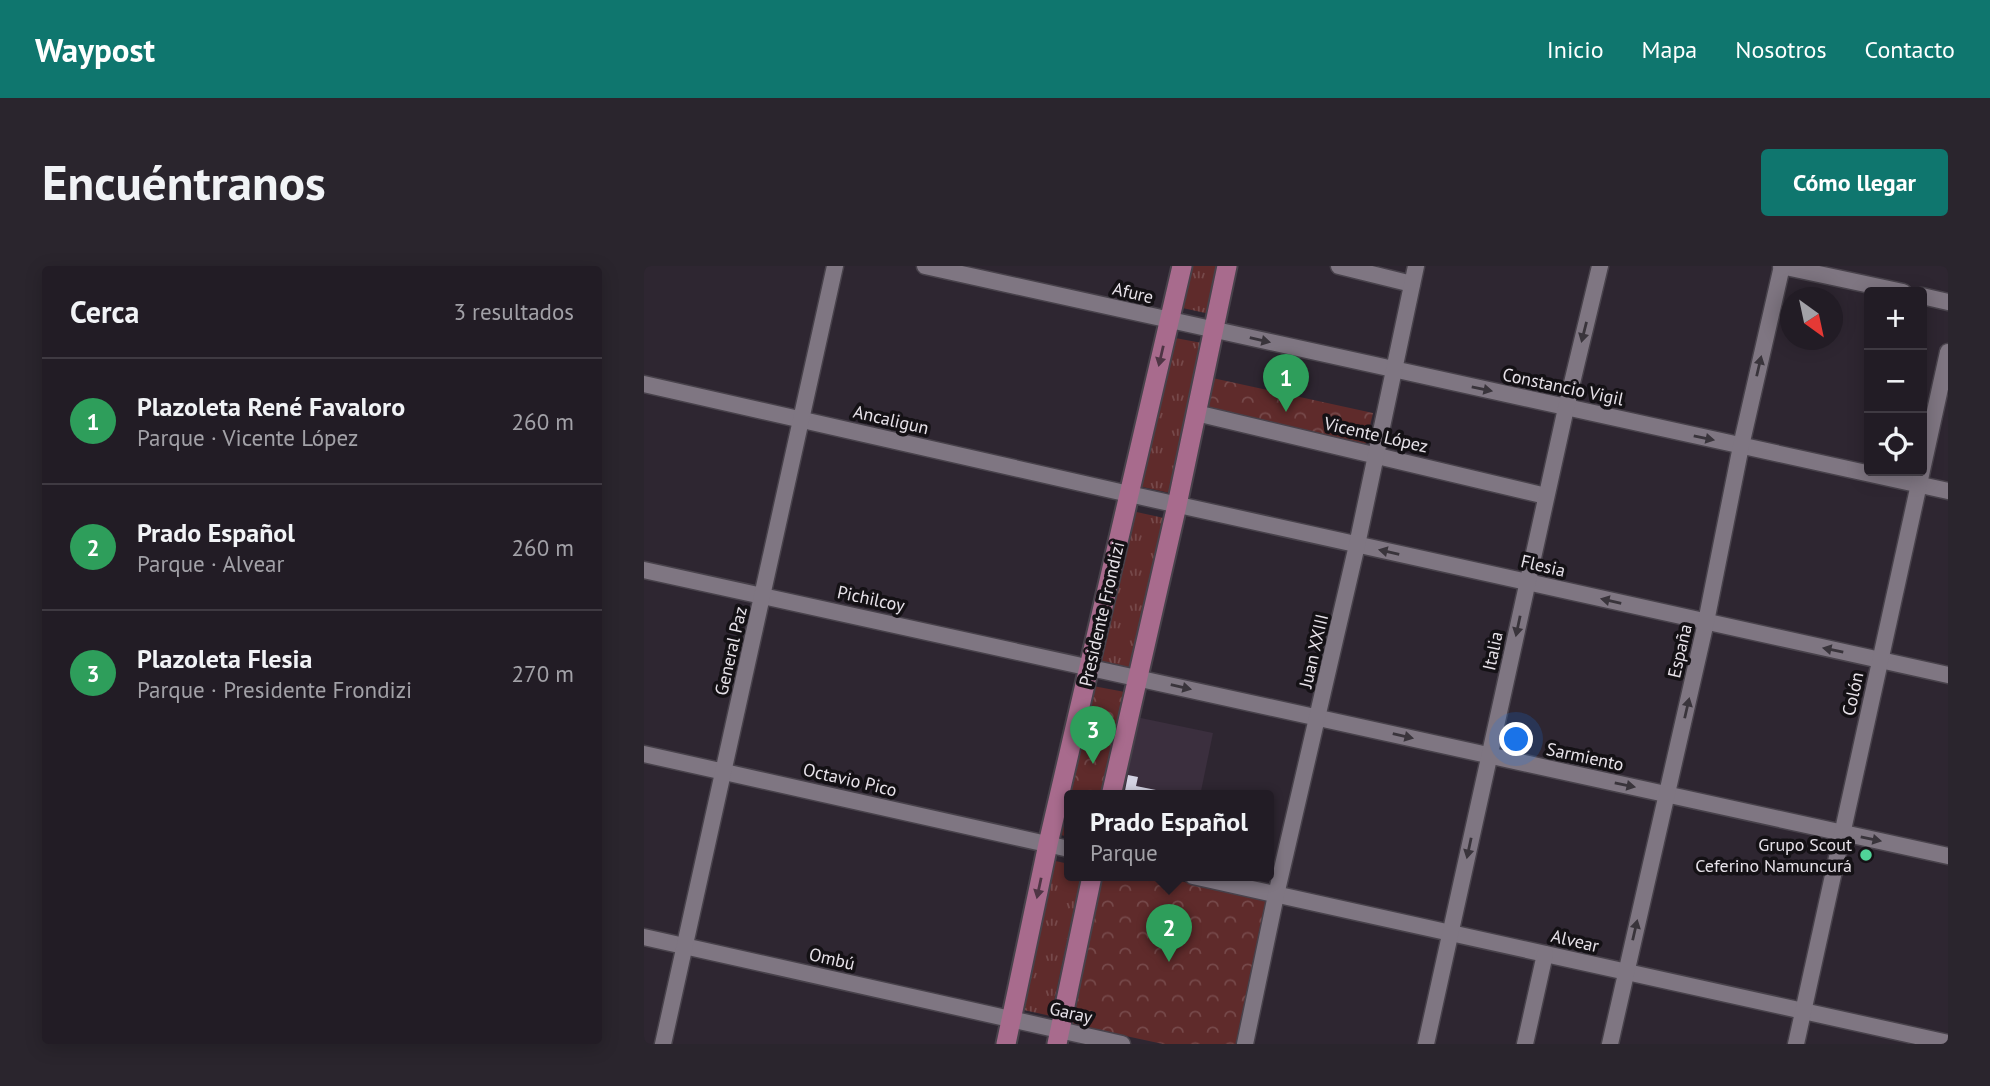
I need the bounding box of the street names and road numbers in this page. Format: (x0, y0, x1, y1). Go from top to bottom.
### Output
street label: Afure (1110, 277, 1156, 308)
street label: Constancio Vigil (1500, 362, 1626, 411)
street label: Ancaligun (851, 400, 931, 439)
street label: Vicente López (1321, 411, 1430, 458)
street label: Presidente Frondizi (1074, 539, 1129, 689)
street label: Flesia (1519, 549, 1568, 582)
street label: Pichilcoy (835, 580, 908, 617)
street label: General Paz (709, 604, 752, 698)
street label: Juan XXIII (1294, 612, 1333, 691)
street label: España (1662, 622, 1697, 680)
street label: Italia (1477, 629, 1508, 672)
street label: Colón (1837, 670, 1868, 718)
street label: Sarmiento (1544, 737, 1626, 776)
street label: Octavio Pico (801, 758, 899, 801)
street label: Alvear (1549, 924, 1601, 957)
street label: Ombú (807, 942, 857, 975)
street label: Garay (1047, 996, 1095, 1029)

